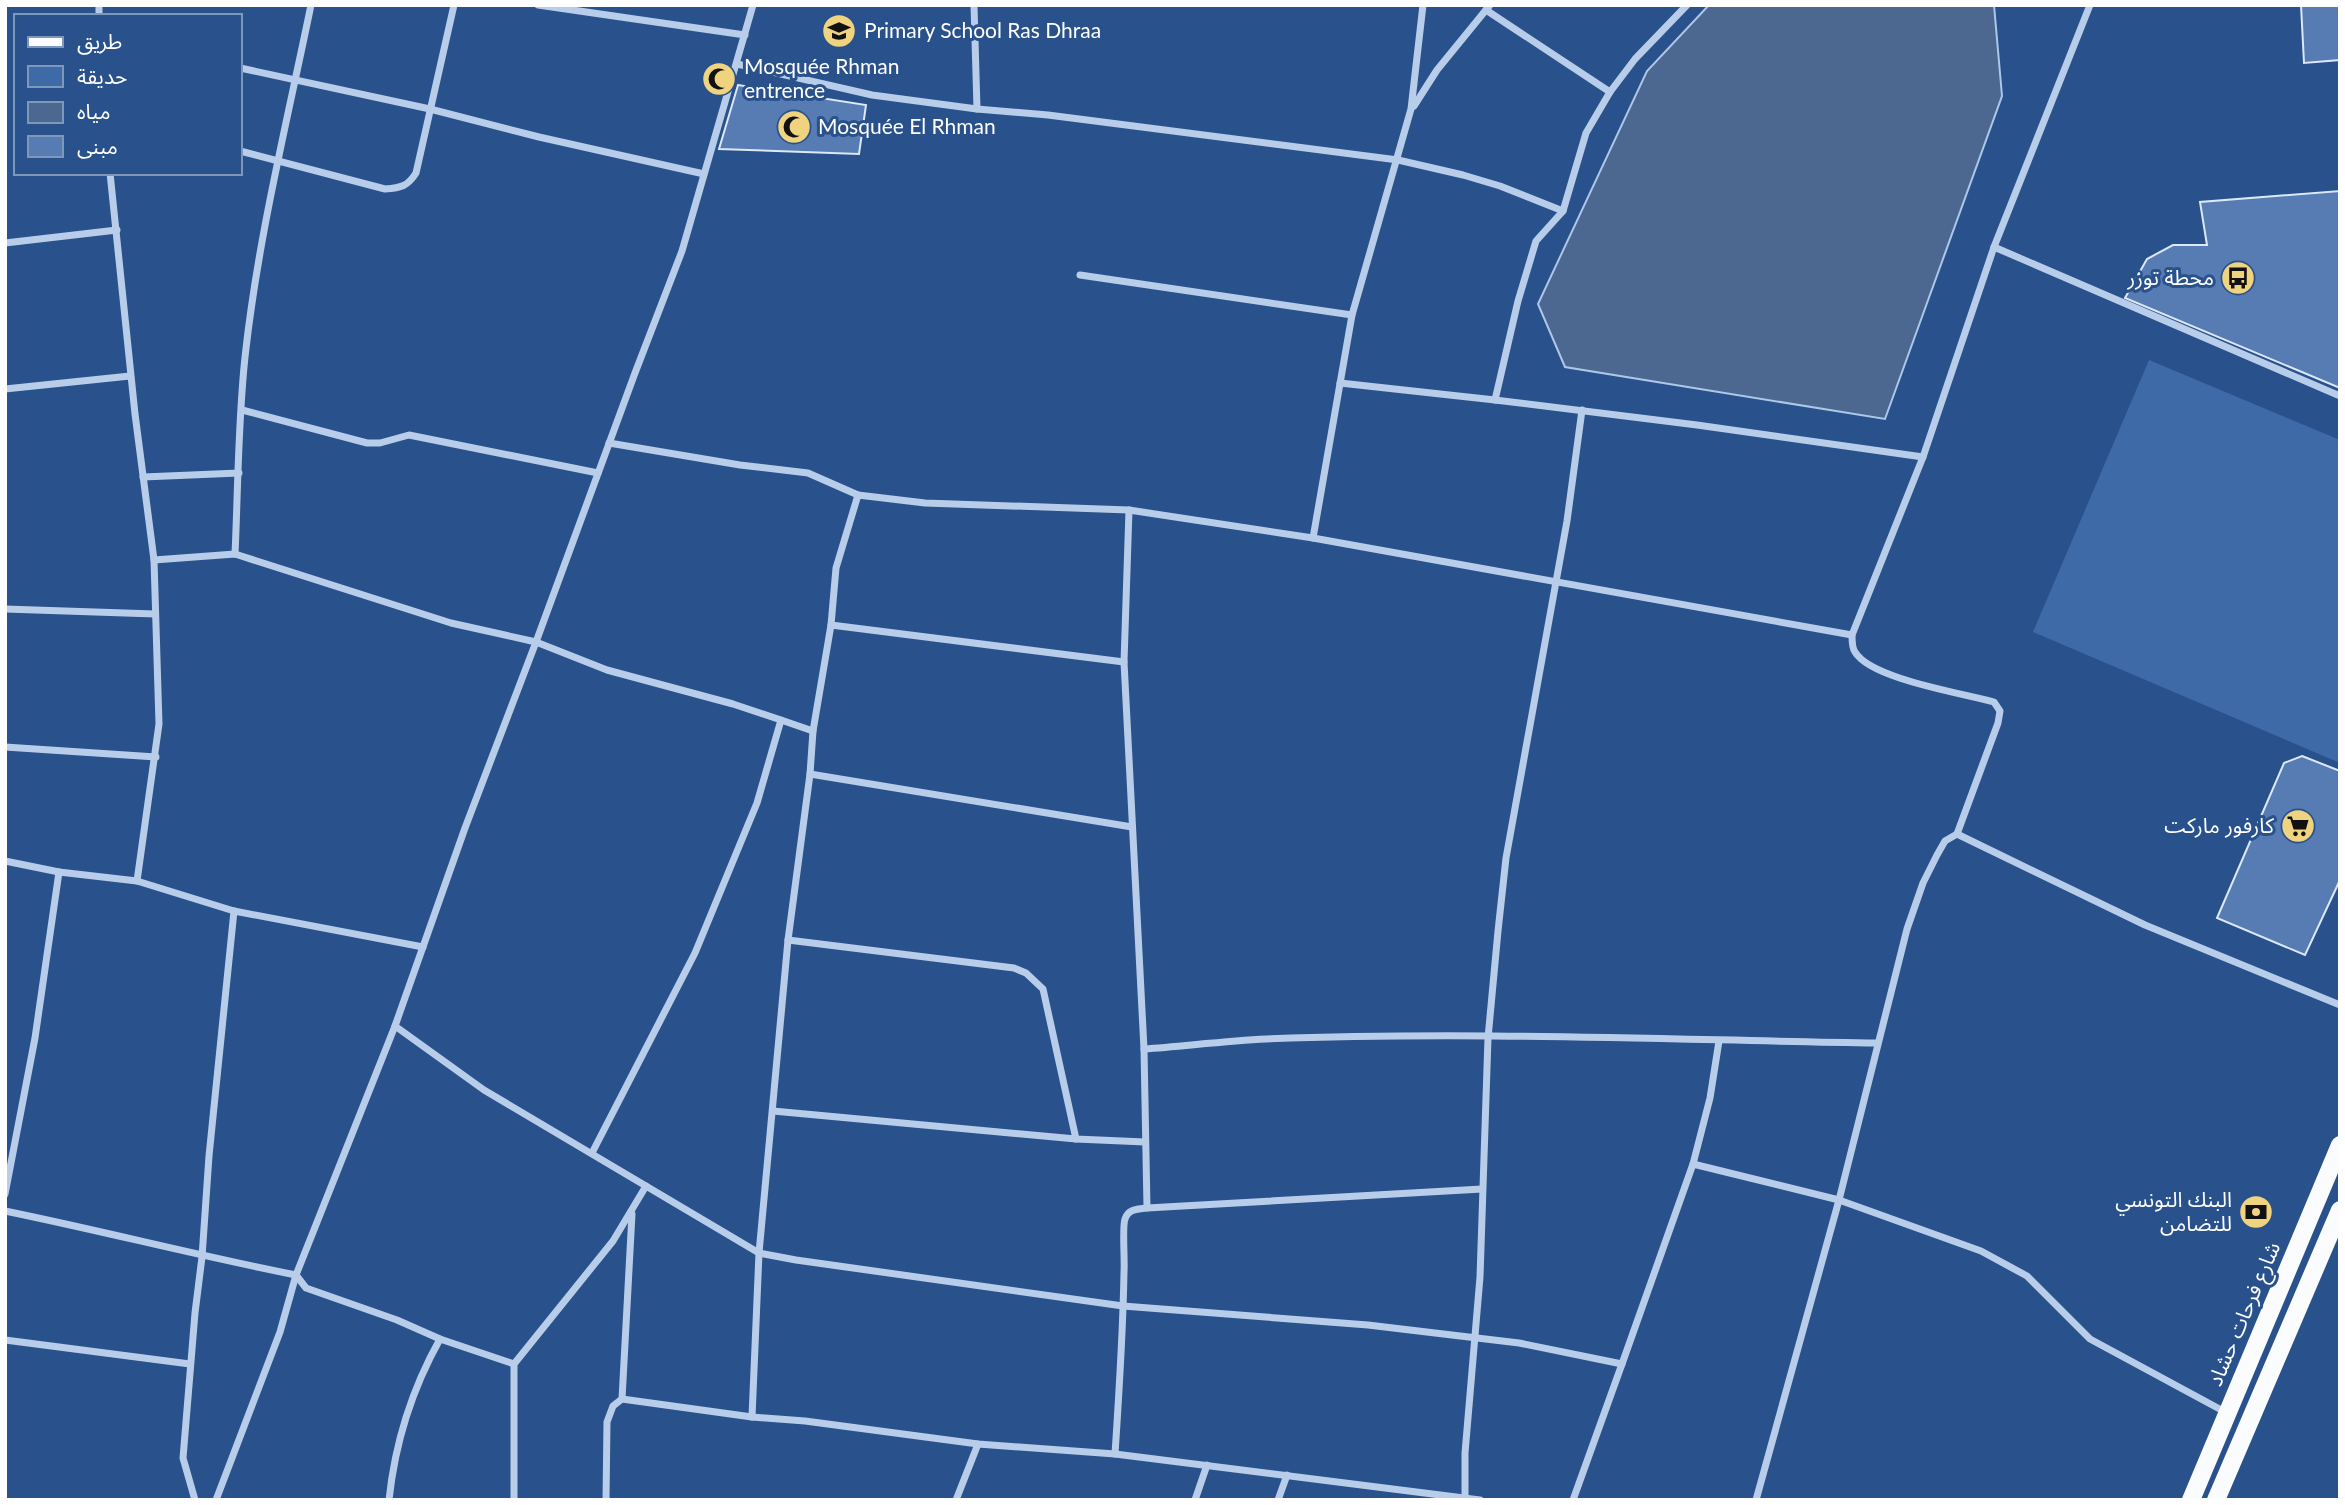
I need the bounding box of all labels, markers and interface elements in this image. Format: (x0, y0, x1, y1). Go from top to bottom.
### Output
school or university icon: Primary School Ras Dhraa (820, 12, 858, 50)
legend (14, 14, 242, 175)
place label: Primary School Ras Dhraa (864, 17, 1101, 42)
text: طريق (77, 28, 122, 55)
place label: Mosquée Rhman entrence (744, 53, 899, 102)
mosque icon: Mosquée Rhman entrence (700, 60, 738, 98)
text: حديقة (77, 63, 127, 88)
text: مياه (77, 98, 110, 123)
mosque icon: Mosquée El Rhman (775, 108, 813, 146)
place label: Mosquée El Rhman (818, 113, 996, 138)
text: مبنى (77, 133, 118, 159)
bus stop icon: محطة توزر (2219, 259, 2257, 297)
place label: محطة توزر (2127, 264, 2214, 290)
supermarket icon: كارفور ماركت (2279, 807, 2317, 845)
place label: كارفور ماركت (2164, 812, 2274, 838)
place label: البنك التونسي للتضامن (2115, 1186, 2232, 1236)
bank icon: البنك التونسي للتضامن (2237, 1193, 2275, 1231)
street label: شارع فرحات حشاد (2201, 1238, 2288, 1391)

